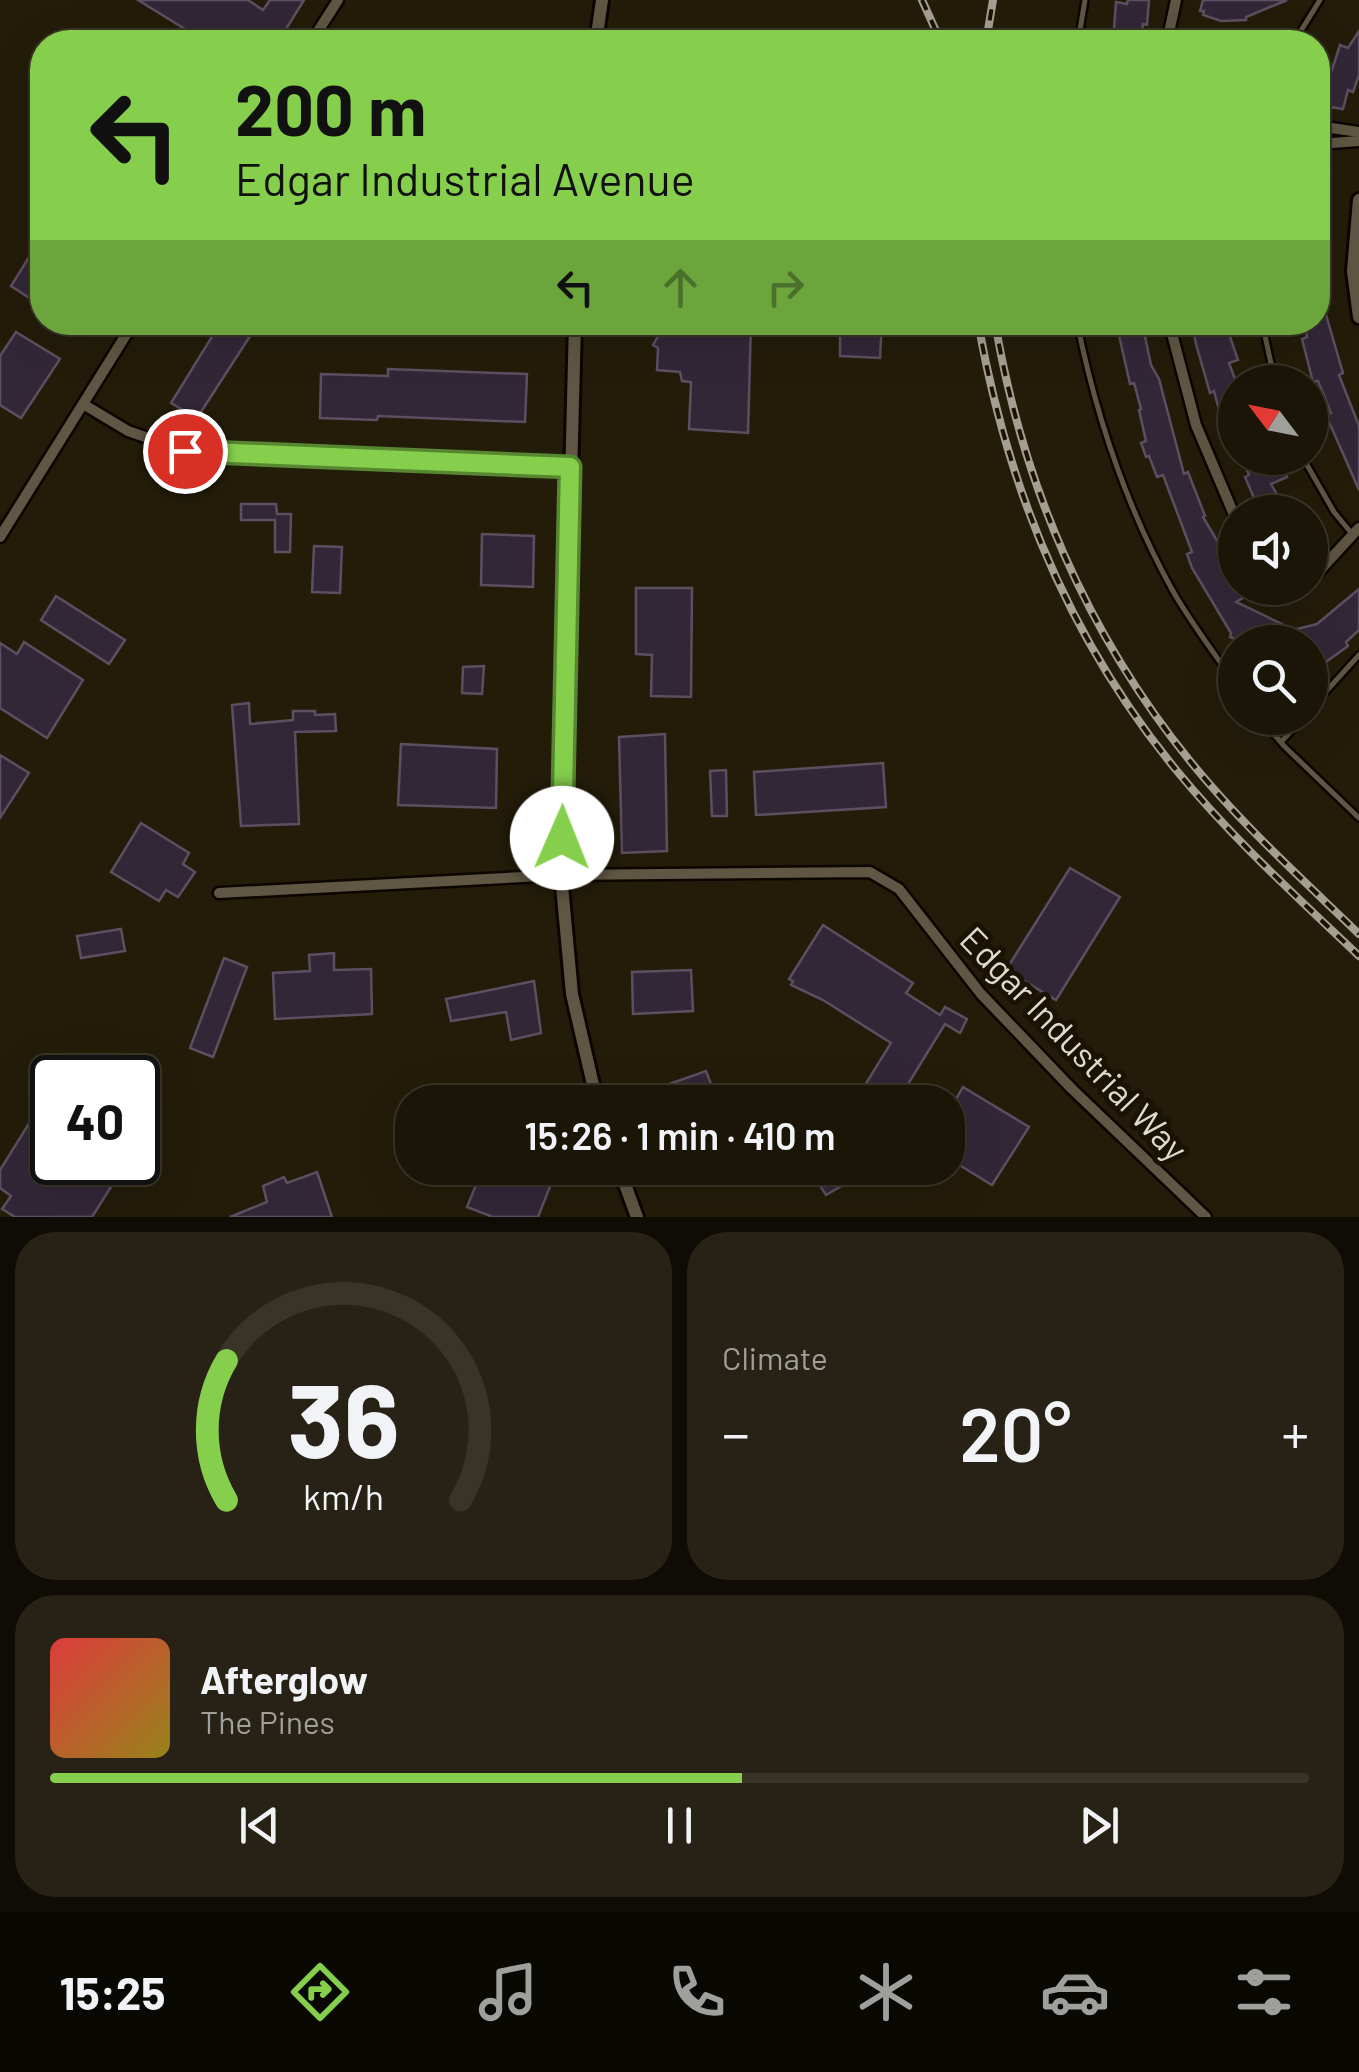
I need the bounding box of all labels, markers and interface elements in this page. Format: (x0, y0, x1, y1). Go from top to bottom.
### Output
text: 200 m (235, 66, 426, 150)
icon: left (70, 70, 200, 200)
text: Edgar Industrial Avenue (235, 151, 695, 205)
icon: left (548, 260, 603, 315)
icon: ahead (653, 260, 708, 315)
icon: right (758, 260, 813, 315)
north arrow (1218, 365, 1328, 475)
map controls (1218, 365, 1328, 735)
pin (143, 409, 228, 494)
icon: arrive (158, 424, 213, 479)
button: sound (1218, 495, 1328, 605)
button: search (1218, 625, 1328, 735)
position arrow (510, 786, 614, 890)
street label: Edgar Industrial Way (952, 917, 1198, 1169)
speed limit sign: 40 (30, 1055, 160, 1185)
text: 15:26 · 1 min · 410 m (524, 1112, 836, 1158)
text: Climate (722, 1338, 828, 1376)
text: 36 (287, 1354, 400, 1479)
text: 20° (959, 1387, 1072, 1477)
text: − (722, 1399, 750, 1465)
text: + (1281, 1399, 1309, 1465)
text: km/h (303, 1474, 384, 1517)
text: Afterglow (200, 1656, 368, 1702)
text: The Pines (200, 1702, 335, 1740)
icon: previous (232, 1798, 287, 1853)
icon: pause (652, 1798, 707, 1853)
icon: next (1072, 1798, 1127, 1853)
icon: directions (285, 1957, 355, 2027)
icon: music (473, 1957, 543, 2027)
icon: phone (662, 1957, 732, 2027)
icon: climate (851, 1957, 921, 2027)
icon: car (1040, 1957, 1110, 2027)
icon: filters (1229, 1957, 1299, 2027)
text: 15:25 (59, 1965, 166, 2019)

